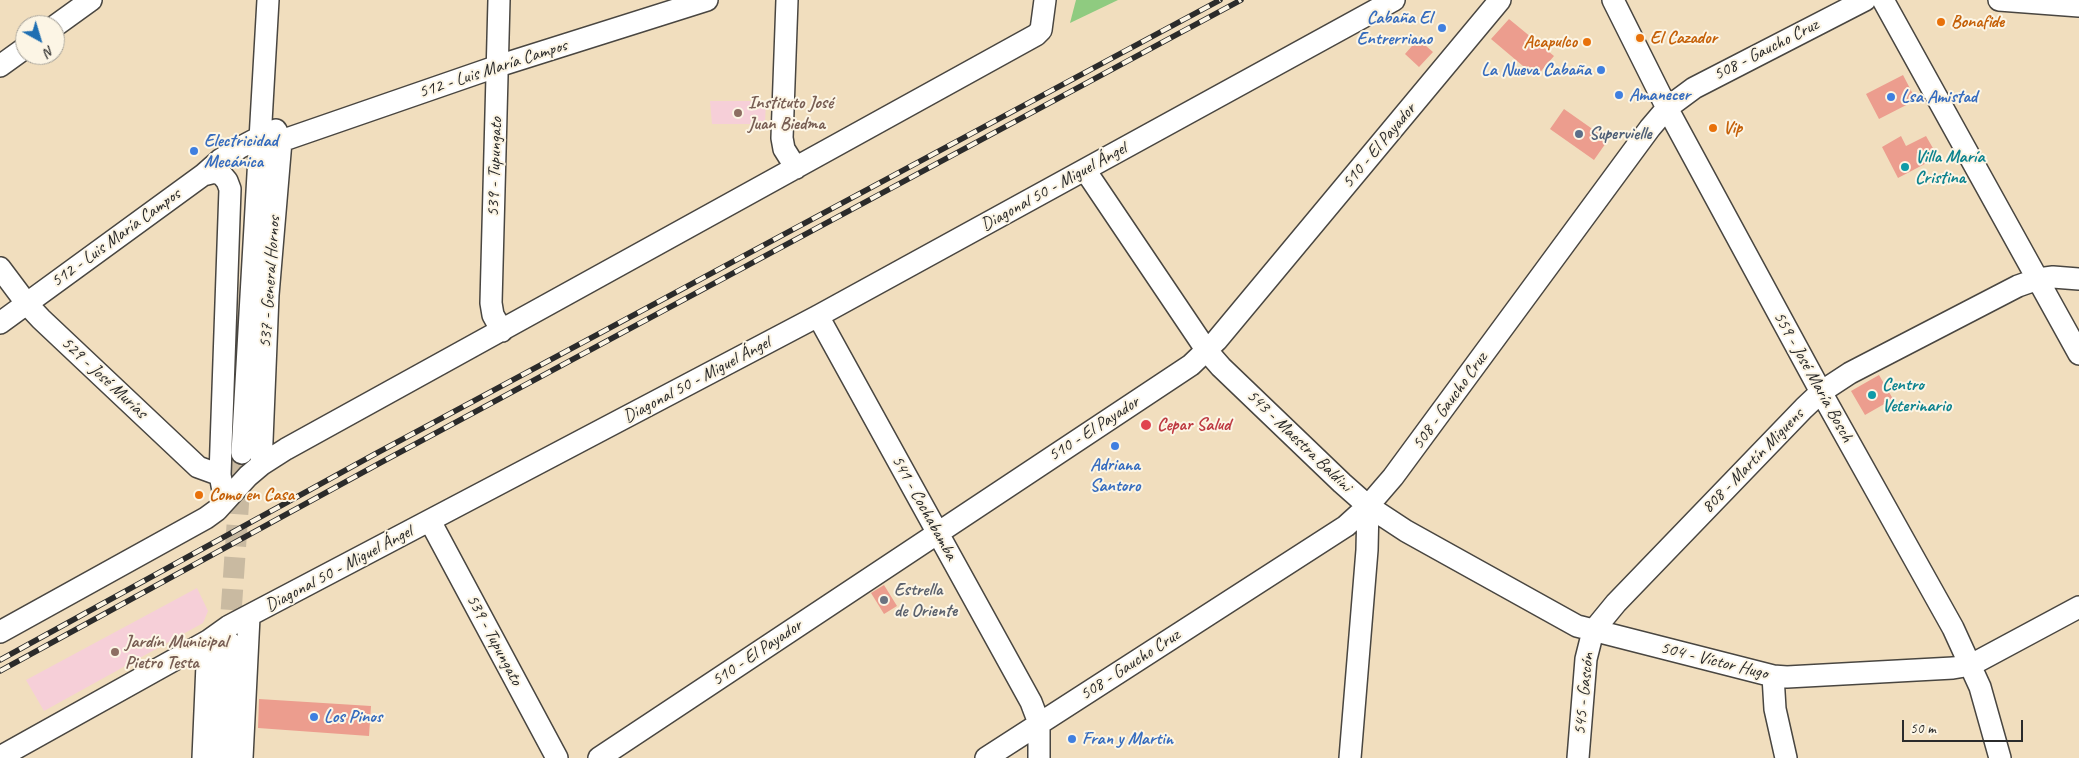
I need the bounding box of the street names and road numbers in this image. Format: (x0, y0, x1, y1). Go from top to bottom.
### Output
street label: 508 - Gaucho Cruz (1710, 14, 1822, 86)
street label: 512 - Luis María Campos (416, 35, 570, 103)
street label: 510 - El Payador (1337, 99, 1421, 193)
street label: 539 - Tupungato (482, 117, 508, 217)
street label: Diagonal 50 - Miguel Ángel (977, 138, 1131, 236)
street label: 512 - Luis María Campos (47, 184, 185, 292)
street label: 537 - General Hornos (255, 215, 285, 349)
street label: 559 - José María Bosch (1768, 308, 1858, 446)
street label: Diagonal 50 - Miguel Ángel (620, 332, 774, 428)
street label: 529 - José Murías (56, 333, 152, 423)
street label: 508 - Gaucho Cruz (1408, 348, 1492, 454)
street label: 543 - Maestra Baldini (1242, 385, 1356, 497)
street label: 510 - El Payador (1044, 392, 1144, 466)
street label: 808 - Martín Miguens (1697, 404, 1809, 518)
street label: 541 - Cochabamba (886, 452, 962, 564)
street label: Diagonal 50 - Miguel Ángel (262, 521, 416, 617)
street label: 539 - Tupungato (461, 591, 527, 689)
street label: 510 - El Payador (708, 615, 806, 691)
street label: 508 - Gaucho Cruz (1076, 625, 1184, 705)
street label: 504 - Víctor Hugo (1658, 637, 1770, 685)
street label: 545 - Gascón (1569, 652, 1599, 736)

